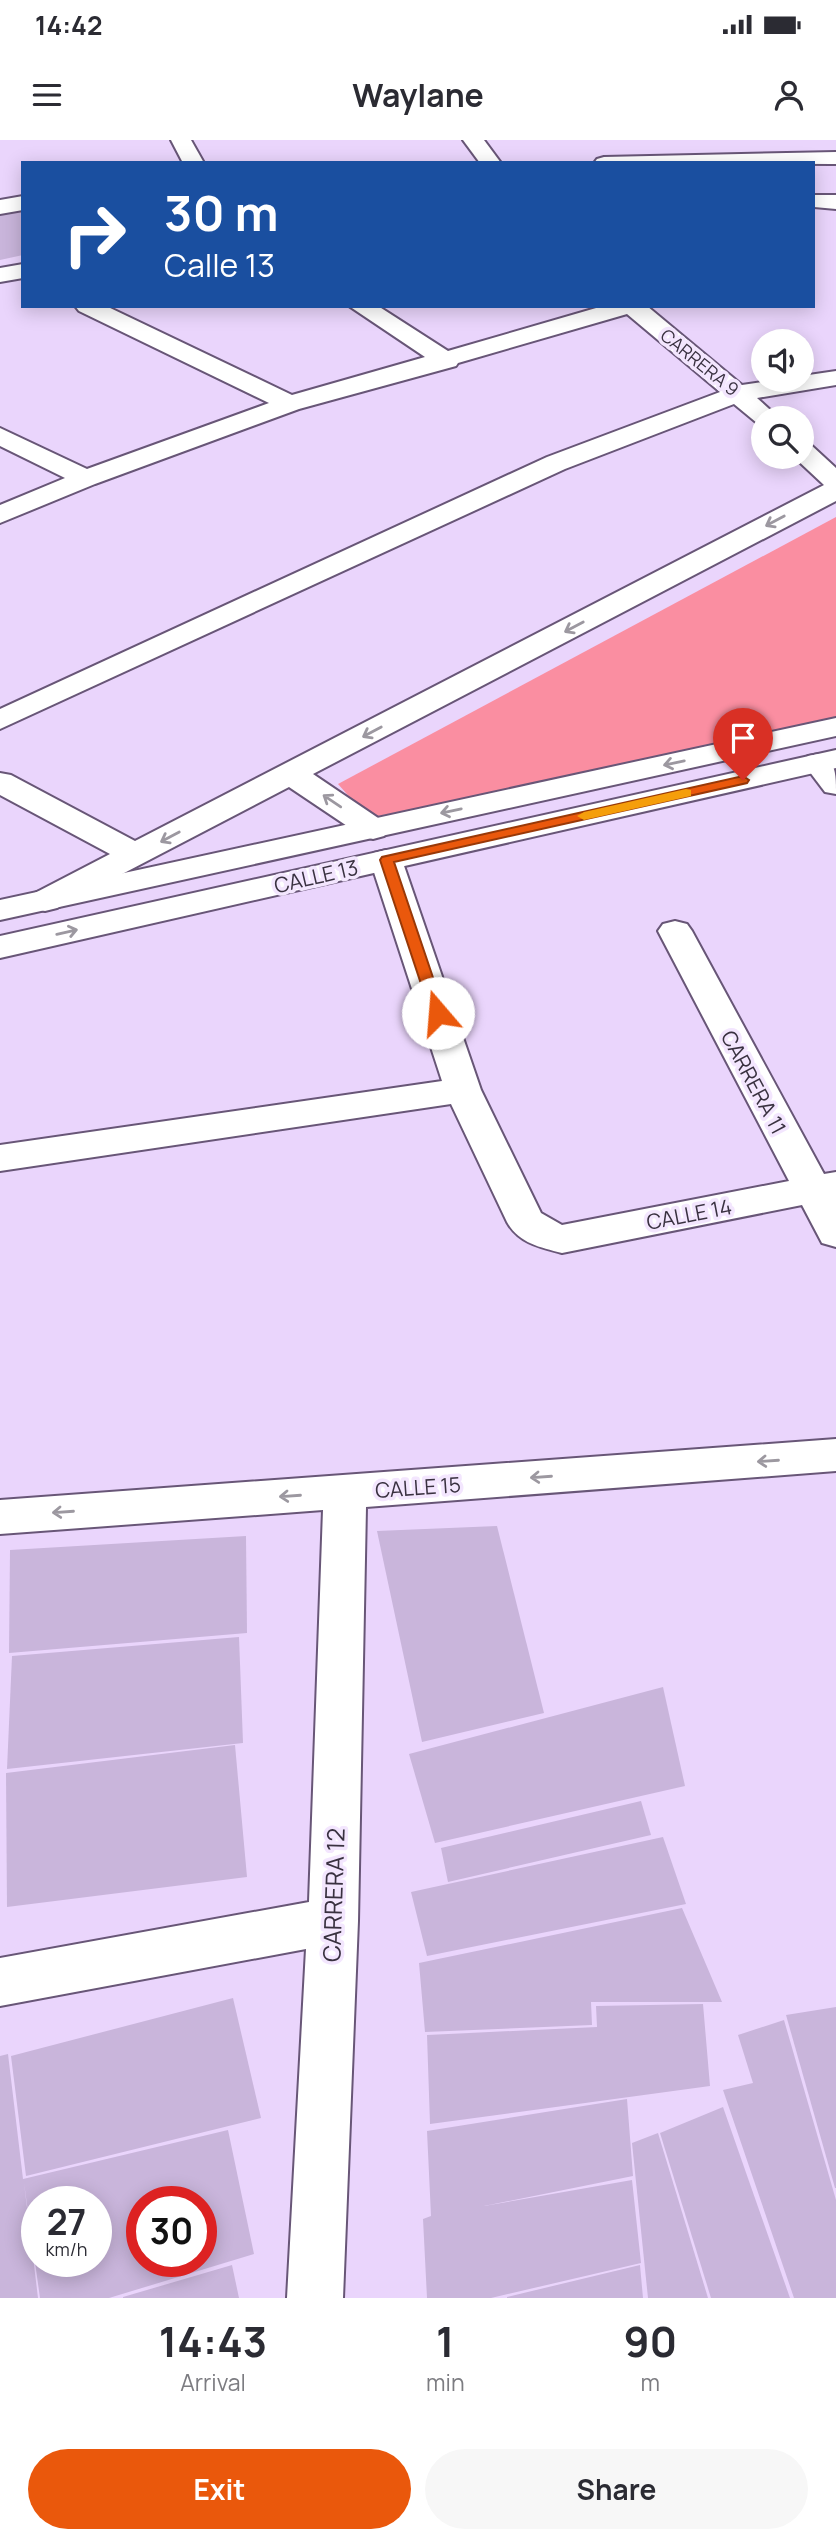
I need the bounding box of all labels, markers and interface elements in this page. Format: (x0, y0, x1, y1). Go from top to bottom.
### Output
text: 14:42 (35, 7, 102, 43)
text: Waylane (352, 73, 484, 117)
icon: menu (28, 76, 66, 114)
icon: person (770, 76, 808, 114)
text: 30 m (164, 179, 279, 246)
icon: right (49, 189, 140, 280)
text: Calle 13 (164, 243, 275, 287)
street label: CARRERA 9 (656, 323, 744, 401)
map controls (751, 329, 814, 469)
button: sound (751, 329, 814, 392)
button: search (751, 406, 814, 469)
one-way arrow (766, 515, 786, 529)
one-way arrow (564, 620, 585, 634)
pin (713, 708, 773, 780)
icon: arrive (724, 719, 762, 757)
one-way arrow (362, 725, 383, 739)
one-way arrow (663, 756, 686, 770)
one-way arrow (323, 794, 342, 809)
one-way arrow (440, 805, 463, 819)
one-way arrow (161, 830, 181, 844)
street label: CALLE 13 (271, 853, 361, 899)
one-way arrow (55, 925, 78, 939)
position arrow (401, 976, 475, 1050)
street label: CARRERA 11 (715, 1025, 793, 1139)
street label: CALLE 14 (644, 1192, 734, 1236)
one-way arrow (757, 1454, 780, 1467)
street label: CALLE 15 (374, 1470, 462, 1504)
one-way arrow (530, 1471, 553, 1484)
one-way arrow (279, 1490, 302, 1503)
one-way arrow (52, 1506, 75, 1519)
street label: CARRERA 12 (314, 1827, 352, 1963)
speed limit sign: 30 (126, 2186, 217, 2277)
text: 27 (47, 2198, 86, 2246)
text: km/h (46, 2237, 87, 2261)
text: 14:43 (159, 2312, 267, 2370)
text: 1 (436, 2312, 454, 2370)
text: 90 (623, 2312, 677, 2370)
text: Arrival (180, 2366, 246, 2398)
text: min (426, 2366, 465, 2398)
text: m (641, 2366, 660, 2398)
button: Exit (28, 2449, 411, 2529)
button: Share (425, 2449, 808, 2529)

